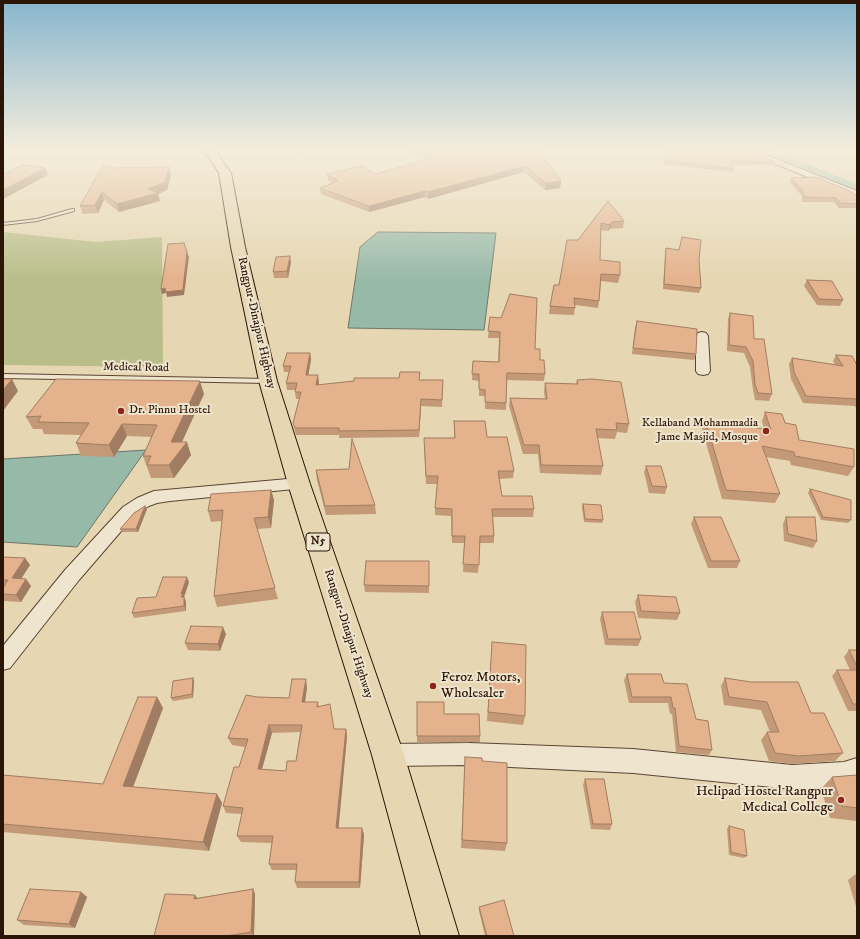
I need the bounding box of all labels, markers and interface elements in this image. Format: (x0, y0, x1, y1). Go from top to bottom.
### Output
street label: Rangpur-Dinajpur Highway (234, 256, 278, 390)
street label: Medical Road (103, 360, 169, 376)
place label: Dr. Pinnu Hostel (129, 404, 211, 418)
marker: Dr. Pinnu Hostel (116, 406, 126, 416)
place label: Kellaband Mohammadia Jame Masjid, Mosque (642, 417, 758, 445)
marker: Kellaband Mohammadia Jame Masjid, Mosque (761, 426, 771, 436)
road number: N5 (306, 533, 330, 551)
street label: Rangpur-Dinajpur Highway (320, 568, 376, 700)
place label: Feroz Motors, Wholesaler (441, 670, 520, 702)
marker: Feroz Motors, Wholesaler (428, 681, 438, 691)
place label: Helipad Hostel Rangpur Medical College (696, 784, 833, 816)
marker: Helipad Hostel Rangpur Medical College (836, 795, 846, 805)

